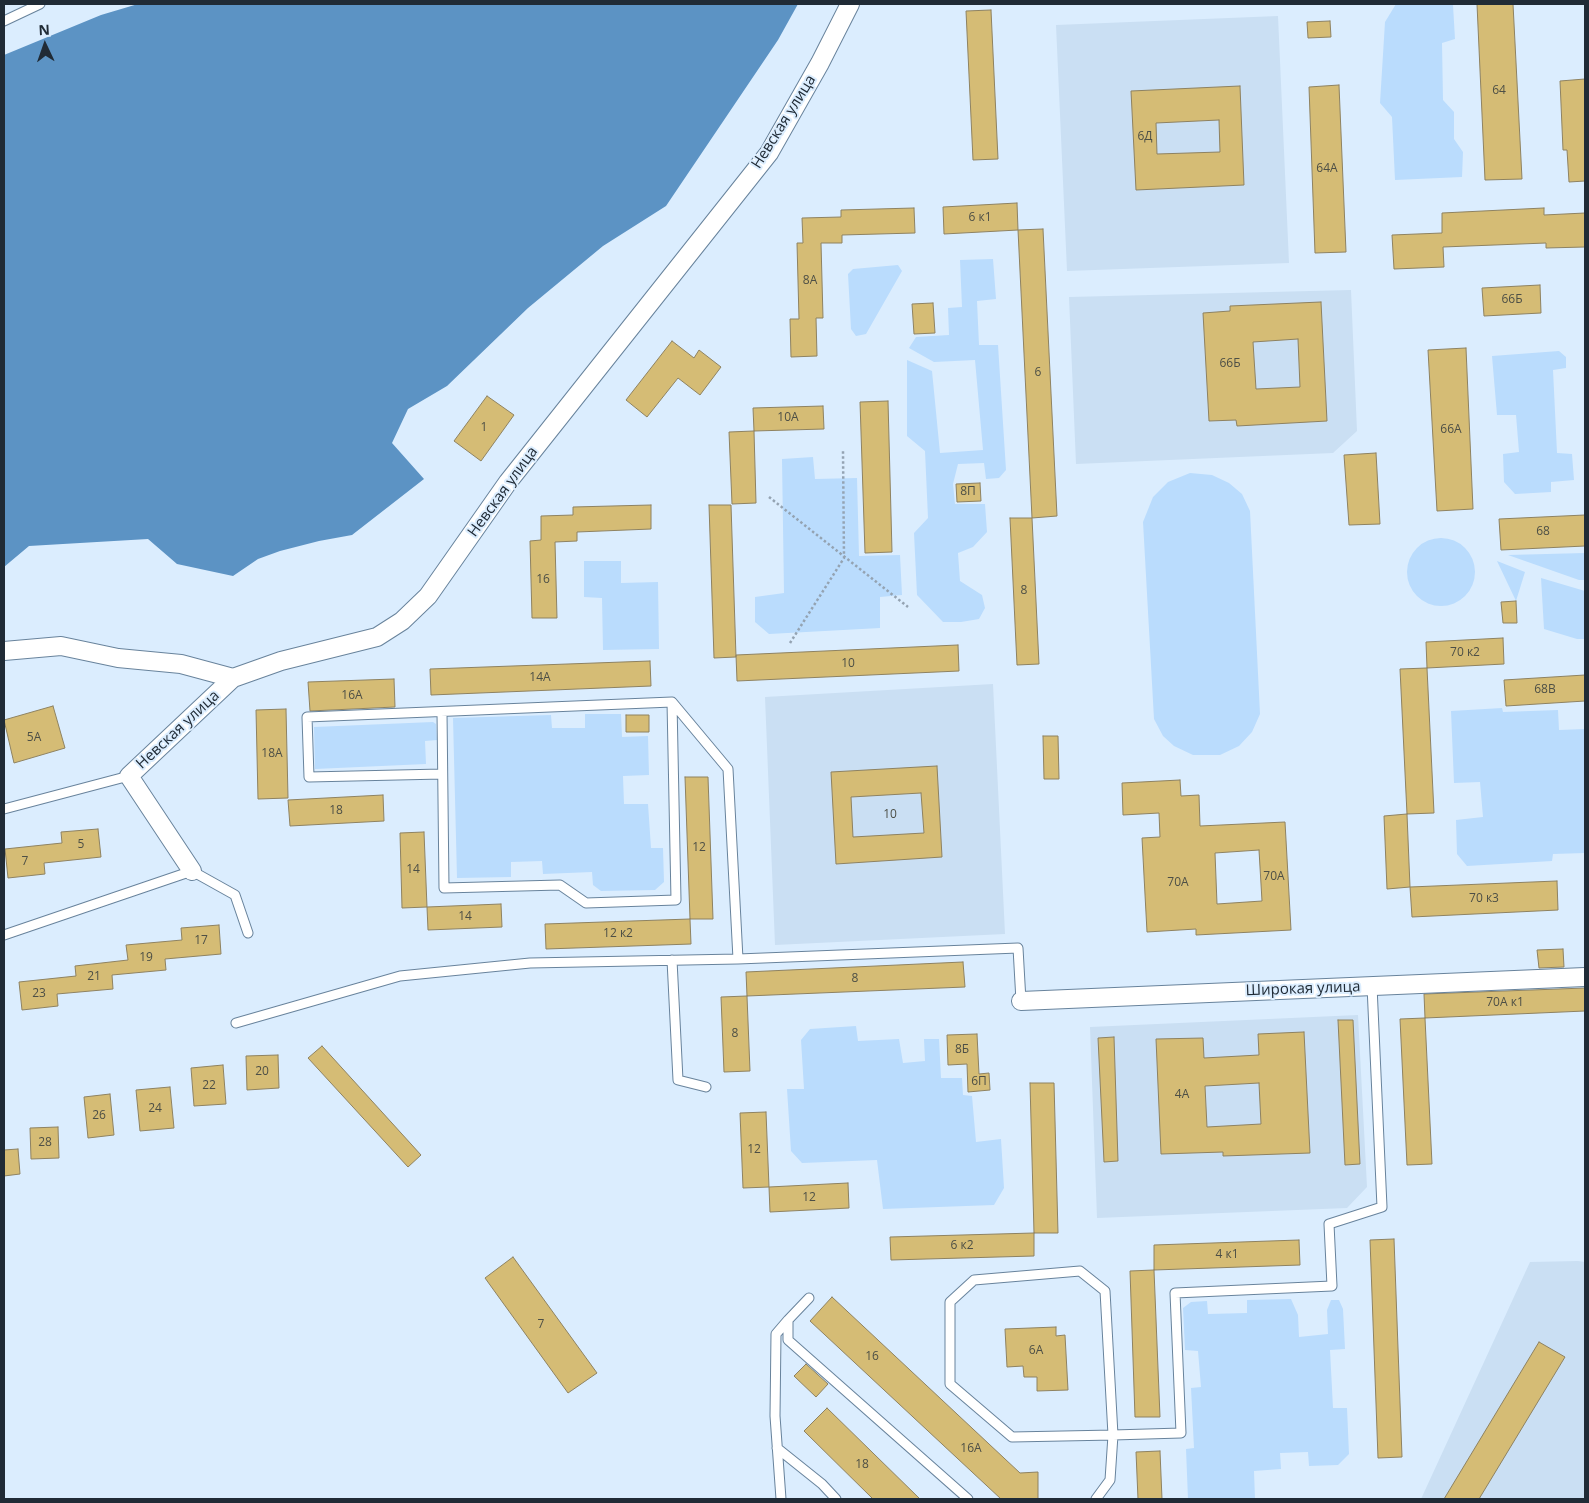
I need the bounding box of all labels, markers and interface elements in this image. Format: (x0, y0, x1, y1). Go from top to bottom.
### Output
north arrow (20, 20, 70, 70)
text: N (38, 20, 50, 39)
street label: Невская улица (748, 72, 820, 172)
house number: 64 (1492, 84, 1506, 98)
house number: 6Д (1137, 130, 1153, 144)
house number: 64А (1316, 162, 1338, 176)
house number: 6 к1 (968, 211, 992, 225)
house number: 8А (803, 274, 817, 288)
house number: 66Б (1501, 293, 1523, 307)
house number: 66Б (1219, 357, 1241, 371)
house number: 6 (1035, 366, 1041, 380)
house number: 10А (777, 411, 799, 425)
house number: 1 (481, 421, 487, 435)
house number: 66А (1440, 423, 1462, 437)
street label: Невская улица (464, 443, 542, 541)
house number: 8П (960, 485, 976, 499)
house number: 68 (1536, 525, 1550, 539)
house number: 16 (536, 573, 550, 587)
house number: 8 (1021, 584, 1027, 598)
house number: 70 к2 (1450, 646, 1480, 660)
house number: 10 (841, 657, 855, 671)
house number: 14А (529, 671, 551, 685)
house number: 68В (1534, 683, 1556, 697)
street label: Невская улица (133, 687, 223, 773)
house number: 16А (341, 689, 363, 703)
house number: 5А (27, 731, 41, 745)
house number: 18А (261, 747, 283, 761)
house number: 18 (329, 804, 343, 818)
house number: 10 (883, 808, 897, 822)
house number: 5 (78, 838, 84, 852)
house number: 12 (692, 841, 706, 855)
house number: 7 (22, 855, 28, 869)
house number: 14 (406, 863, 420, 877)
house number: 70А (1263, 870, 1285, 884)
house number: 70А (1167, 876, 1189, 890)
house number: 70 к3 (1469, 892, 1499, 906)
house number: 14 (458, 910, 472, 924)
house number: 12 к2 (603, 927, 633, 941)
house number: 17 (194, 934, 208, 948)
house number: 19 (139, 951, 153, 965)
house number: 21 (87, 970, 101, 984)
house number: 8 (852, 972, 858, 986)
street label: Широкая улица (1245, 978, 1361, 1000)
house number: 23 (32, 987, 46, 1001)
house number: 70А к1 (1486, 996, 1524, 1010)
house number: 8 (732, 1027, 738, 1041)
house number: 8Б (955, 1043, 969, 1057)
house number: 20 (255, 1065, 269, 1079)
house number: 6П (971, 1075, 987, 1089)
house number: 22 (202, 1079, 216, 1093)
house number: 4А (1175, 1088, 1189, 1102)
house number: 24 (148, 1102, 162, 1116)
house number: 26 (92, 1109, 106, 1123)
house number: 28 (38, 1136, 52, 1150)
house number: 12 (747, 1143, 761, 1157)
house number: 12 (802, 1191, 816, 1205)
house number: 6 к2 (950, 1239, 974, 1253)
house number: 4 к1 (1215, 1248, 1239, 1262)
house number: 7 (538, 1318, 544, 1332)
house number: 6А (1029, 1344, 1043, 1358)
house number: 16 (865, 1350, 879, 1364)
house number: 16А (960, 1442, 982, 1456)
house number: 18 (855, 1458, 869, 1472)

